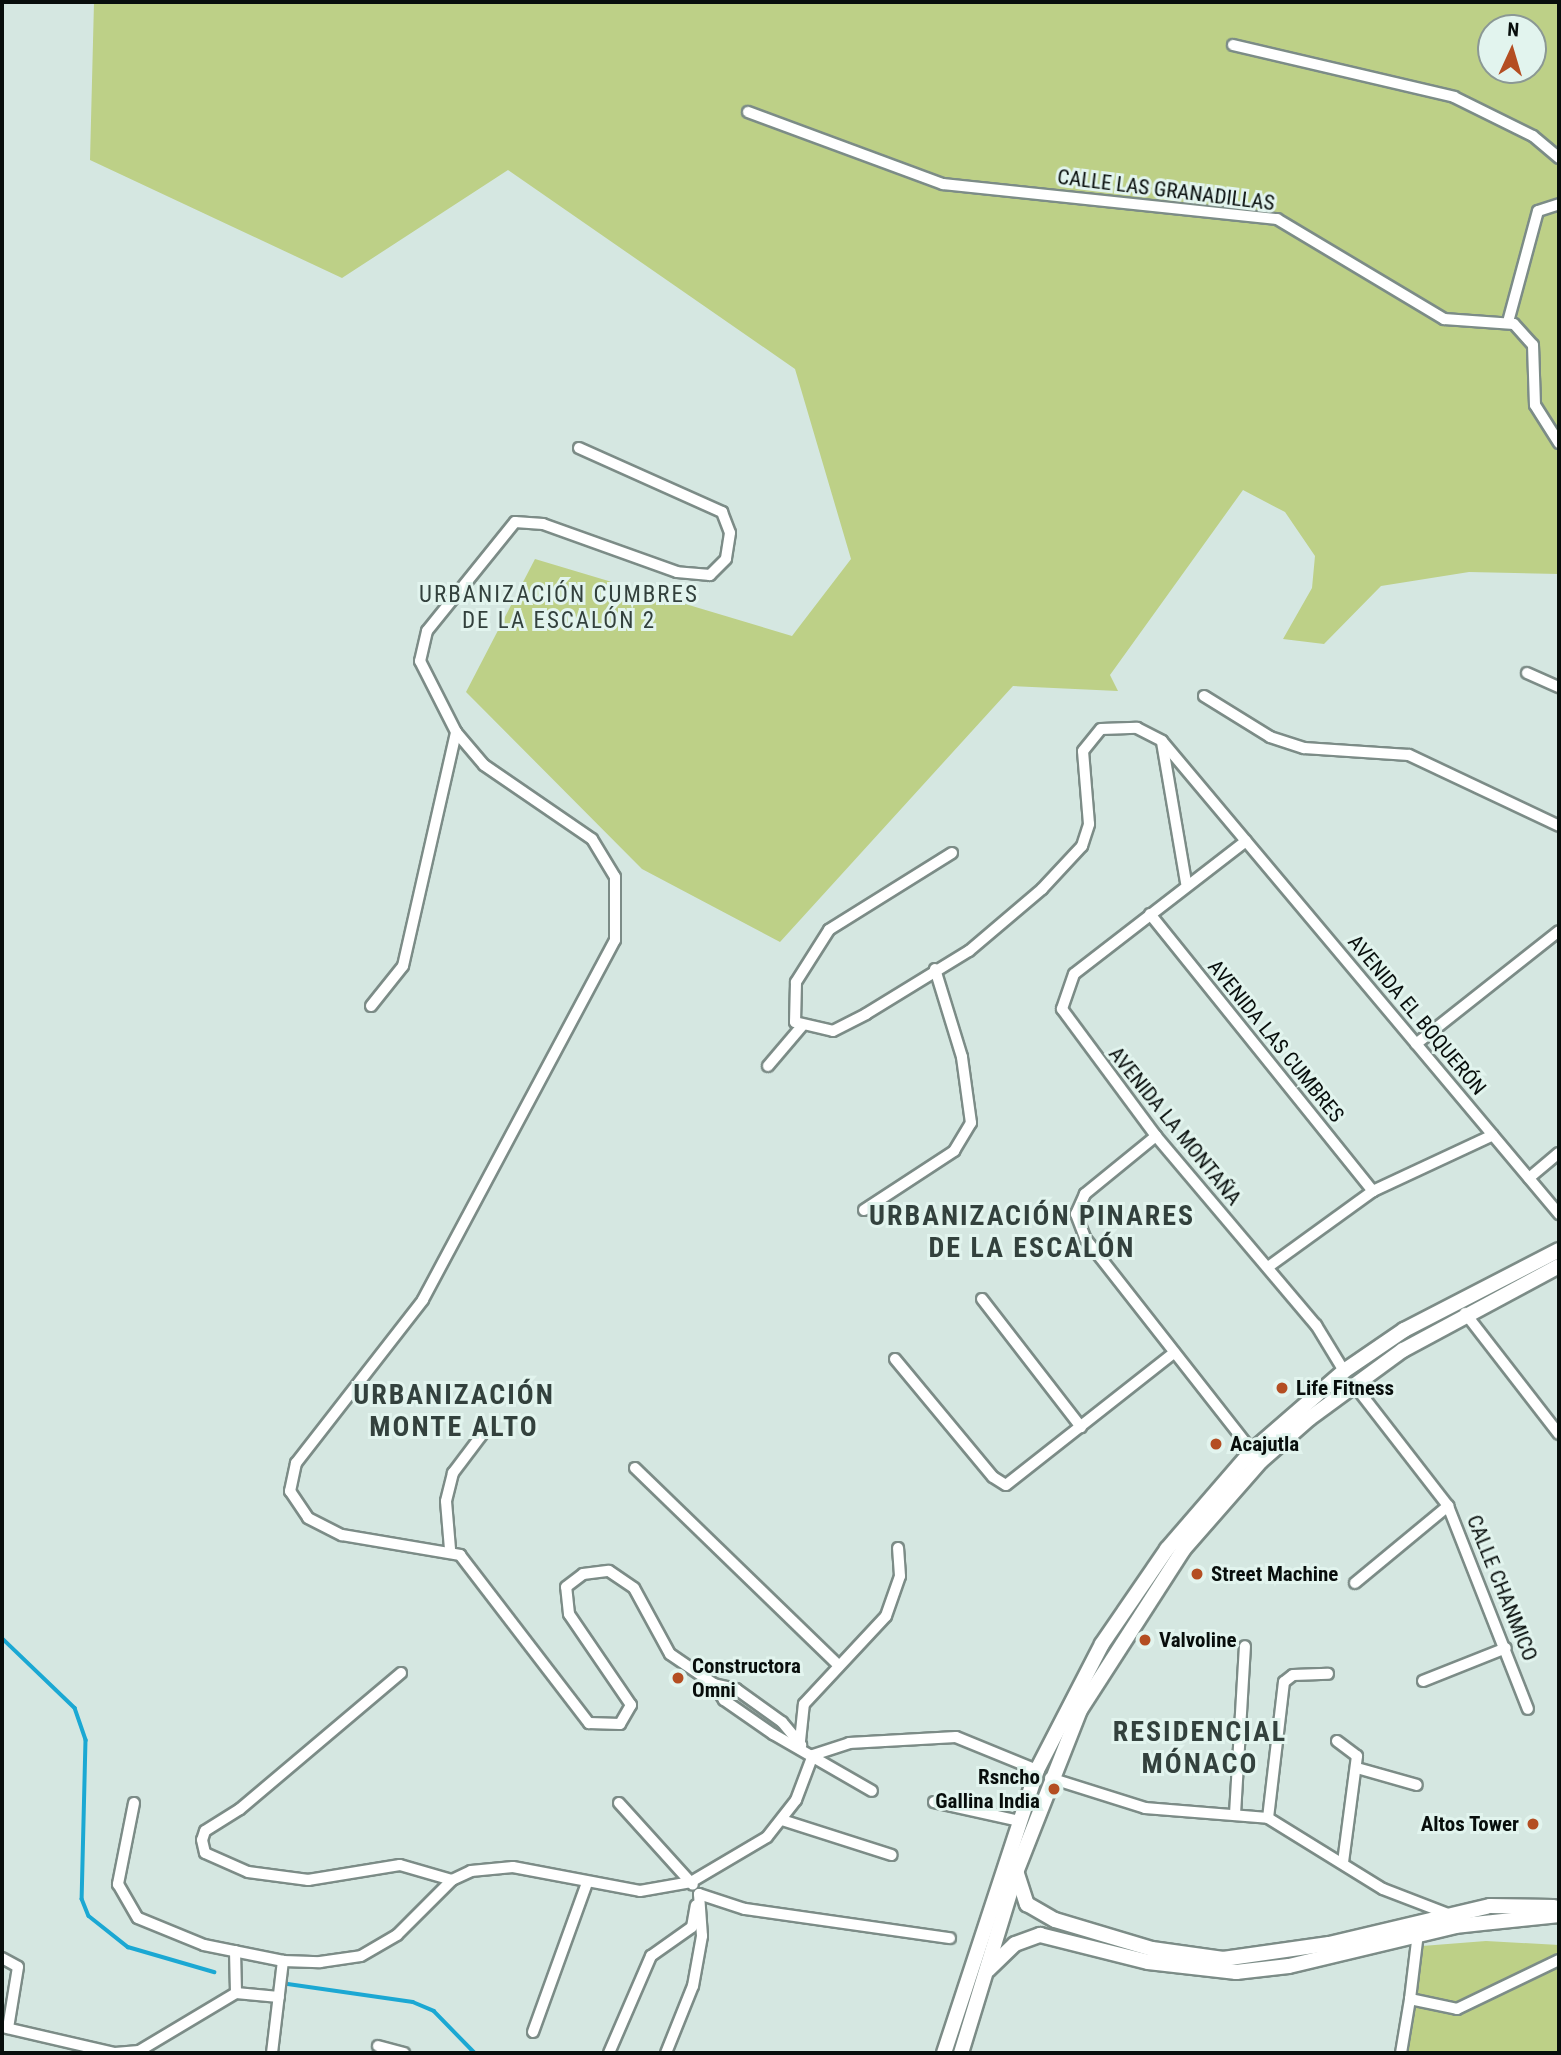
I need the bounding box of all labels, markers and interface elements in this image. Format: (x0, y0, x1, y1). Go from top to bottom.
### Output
north arrow (1477, 14, 1547, 84)
text: N (1507, 18, 1520, 41)
street label: CALLE LAS GRANADILLAS (1056, 164, 1276, 216)
district label: URBANIZACIÓN CUMBRES DE LA ESCALÓN 2 (422, 581, 696, 635)
street label: AVENIDA EL BOQUERÓN (1343, 930, 1491, 1100)
street label: AVENIDA LAS CUMBRES (1203, 955, 1349, 1127)
street label: AVENIDA LA MONTAÑA (1103, 1042, 1247, 1210)
district label: URBANIZACIÓN PINARES DE LA ESCALÓN (871, 1199, 1193, 1265)
place label: Life Fitness (1296, 1375, 1394, 1401)
district label: URBANIZACIÓN MONTE ALTO (355, 1378, 553, 1444)
marker: Life Fitness (1274, 1380, 1290, 1396)
place label: Acajutla (1230, 1431, 1299, 1457)
marker: Acajutla (1208, 1436, 1224, 1452)
street label: CALLE CHANMICO (1461, 1511, 1543, 1665)
place label: Street Machine (1211, 1561, 1338, 1587)
marker: Street Machine (1189, 1566, 1205, 1582)
place label: Valvoline (1159, 1627, 1237, 1653)
marker: Valvoline (1137, 1632, 1153, 1648)
place label: Constructora Omni (692, 1653, 801, 1703)
marker: Constructora Omni (670, 1670, 686, 1686)
district label: RESIDENCIAL MÓNACO (1114, 1715, 1286, 1781)
place label: Rsncho Gallina India (935, 1764, 1040, 1814)
marker: Rsncho Gallina India (1046, 1781, 1062, 1797)
place label: Altos Tower (1420, 1811, 1519, 1837)
marker: Altos Tower (1525, 1816, 1541, 1832)

